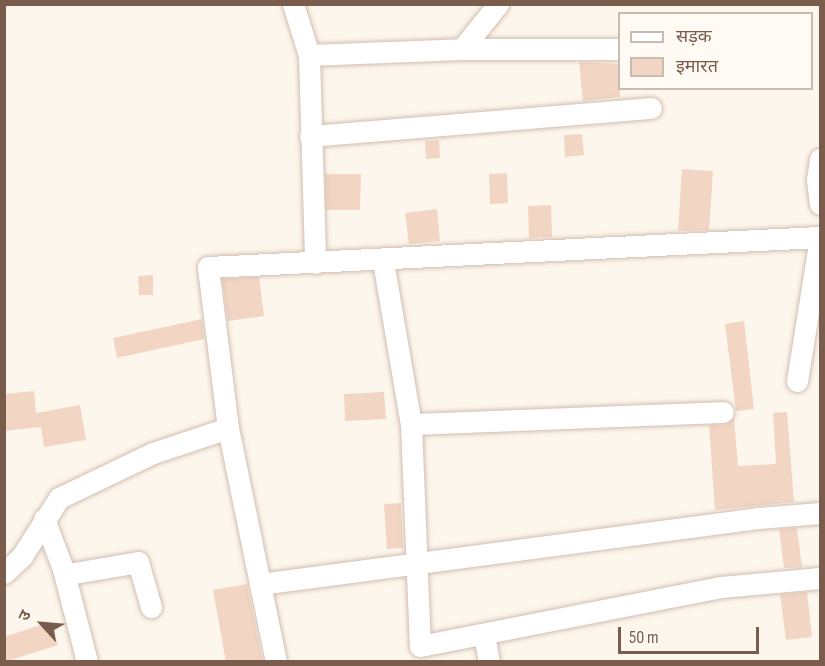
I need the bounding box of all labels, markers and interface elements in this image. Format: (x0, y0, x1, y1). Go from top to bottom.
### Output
legend (618, 12, 813, 90)
text: सड़क (676, 26, 712, 47)
text: इमारत (676, 56, 718, 77)
north arrow (12, 594, 72, 654)
text: उ (15, 608, 36, 624)
scale bar (621, 615, 762, 653)
text: 50 m (629, 627, 659, 648)

